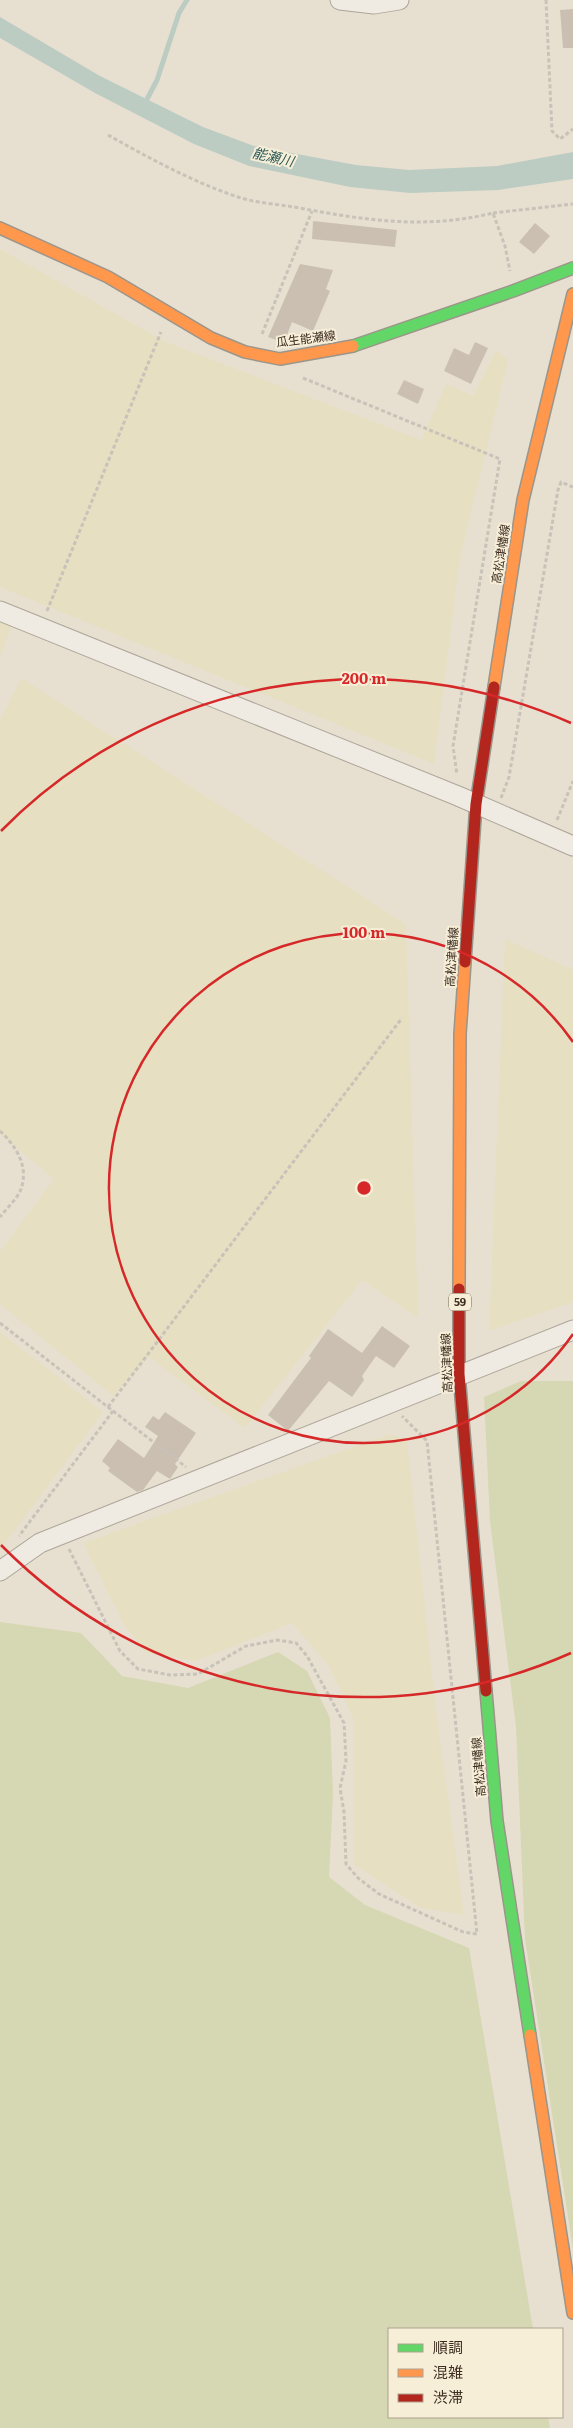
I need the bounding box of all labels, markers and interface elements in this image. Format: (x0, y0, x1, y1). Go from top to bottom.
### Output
water label: 能瀬川 (251, 142, 298, 171)
street label: 瓜生能瀬線 (275, 325, 337, 351)
street label: 高松津幡線 (486, 523, 514, 585)
text: 200 m (342, 666, 386, 689)
text: 100 m (343, 920, 385, 943)
street label: 高松津幡線 (440, 926, 462, 987)
centre of rings (355, 1179, 373, 1197)
road number: 59 (449, 1294, 471, 1310)
street label: 高松津幡線 (436, 1333, 456, 1393)
street label: 高松津幡線 (466, 1736, 490, 1798)
legend (388, 2328, 563, 2418)
text: 順調 (433, 2335, 463, 2358)
text: 混雑 (433, 2360, 463, 2383)
text: 渋滞 (433, 2385, 463, 2408)

